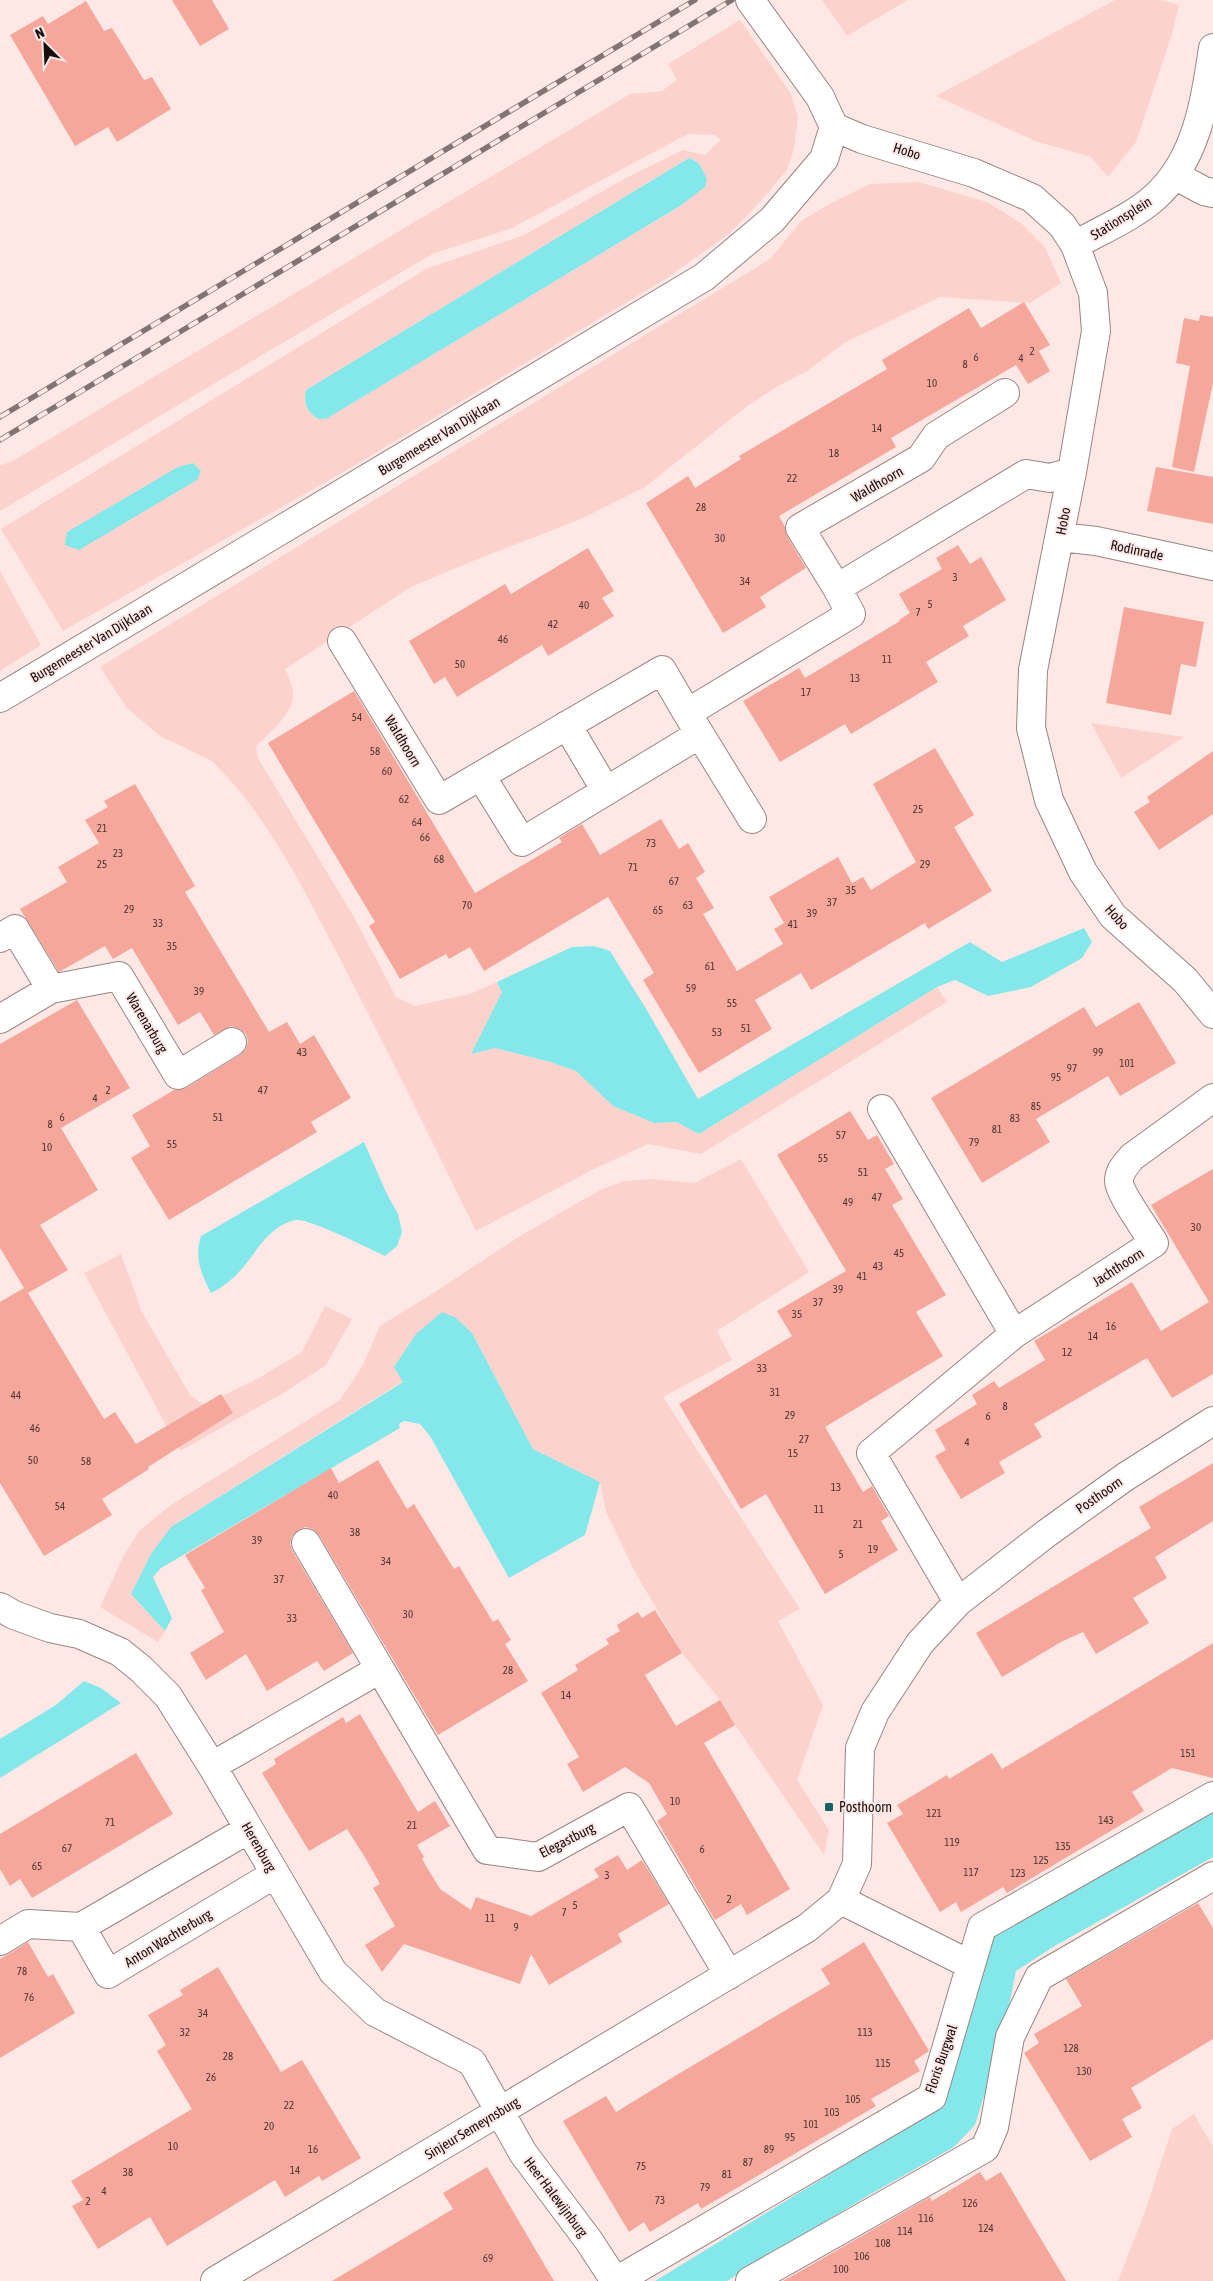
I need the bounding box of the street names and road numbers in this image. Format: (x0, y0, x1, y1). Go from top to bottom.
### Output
street label: Hobo (891, 139, 923, 163)
street label: Stationsplein (1088, 193, 1154, 243)
street label: Burgemeester Van Dijklaan (375, 393, 503, 479)
street label: Waldhoorn (848, 463, 906, 505)
street label: Hobo (1052, 506, 1074, 536)
street label: Rodinrade (1109, 537, 1165, 563)
street label: Burgemeester Van Dijklaan (27, 600, 155, 686)
street label: Waldhoorn (381, 712, 425, 770)
street label: Hobo (1102, 901, 1132, 933)
street label: Warenarburg (123, 990, 171, 1056)
street label: Jachthoorn (1089, 1245, 1147, 1289)
street label: Posthoorn (1073, 1473, 1125, 1517)
street label: Herenburg (238, 1819, 280, 1875)
street label: Elegastburg (537, 1819, 597, 1861)
street label: Anton Wachterburg (122, 1906, 214, 1970)
street label: Floris Burgwal (922, 2022, 960, 2095)
street label: Sinjeur Semeynsburg (422, 2093, 522, 2163)
street label: Heer Halewijnburg (521, 2154, 591, 2240)

